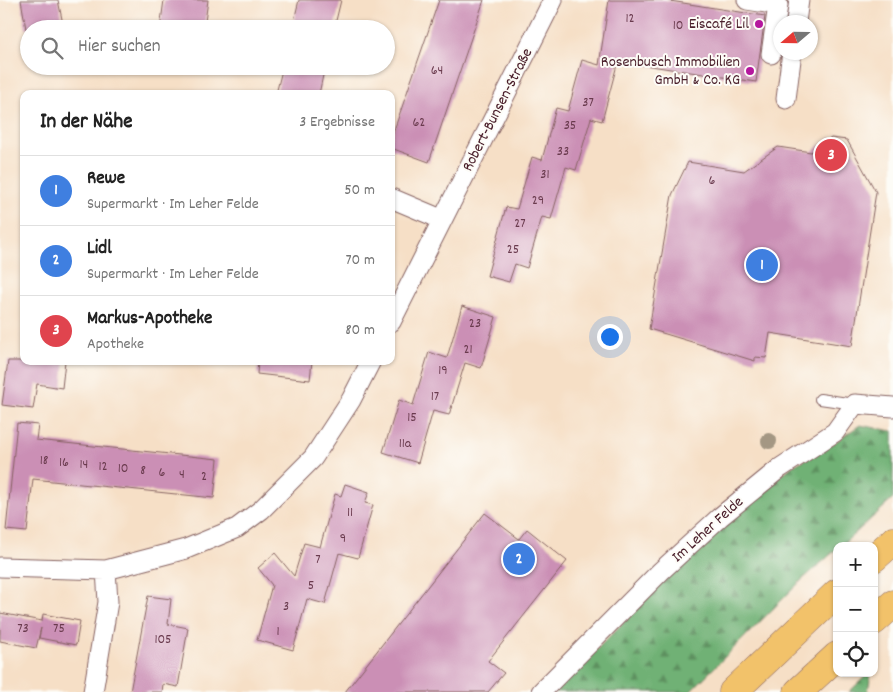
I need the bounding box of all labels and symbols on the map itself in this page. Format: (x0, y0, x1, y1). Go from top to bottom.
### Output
house number: 12 (625, 9, 635, 29)
place label: Eiscafé Lil (689, 13, 749, 36)
north arrow (773, 15, 818, 60)
house number: 10 (673, 16, 683, 36)
marker: Eiscafé Lil (753, 18, 765, 30)
street label: Robert-Bunsen-Straße (457, 44, 539, 176)
place label: Rosenbusch Immobilien GmbH & Co. KG (601, 51, 740, 92)
house number: 64 (431, 61, 443, 81)
marker: Rosenbusch Immobilien GmbH & Co. KG (744, 65, 756, 77)
house number: 37 (582, 93, 594, 113)
house number: 62 (413, 113, 425, 133)
house number: 35 (564, 116, 576, 136)
pin: 3 (815, 136, 847, 174)
house number: 33 (557, 142, 569, 162)
house number: 31 (540, 165, 550, 185)
house number: 6 (709, 171, 716, 191)
house number: 29 (532, 191, 544, 211)
house number: 27 (514, 214, 526, 234)
house number: 25 (507, 240, 519, 260)
pin: 1 (746, 246, 778, 284)
house number: 23 (469, 314, 481, 334)
your location (597, 324, 623, 350)
house number: 21 (463, 340, 473, 360)
house number: 19 (438, 361, 448, 381)
house number: 17 (431, 387, 439, 407)
house number: 15 (407, 408, 417, 428)
house number: 11a (399, 434, 412, 454)
house number: 18 (40, 451, 49, 471)
house number: 16 (59, 453, 69, 473)
house number: 14 (80, 455, 88, 475)
house number: 12 (98, 457, 108, 477)
house number: 10 (118, 459, 128, 479)
house number: 8 (140, 461, 146, 481)
house number: 6 (159, 463, 166, 483)
house number: 4 (179, 465, 185, 485)
house number: 2 (201, 467, 207, 487)
street label: Im Leher Felde (667, 491, 749, 569)
house number: 11 (347, 503, 353, 523)
house number: 9 (340, 529, 346, 549)
pin: 2 (503, 540, 535, 578)
house number: 7 (315, 550, 321, 570)
house number: 5 (308, 576, 314, 596)
house number: 3 (283, 597, 289, 617)
house number: 73 (17, 619, 29, 639)
house number: 75 (53, 619, 65, 639)
house number: 1 (276, 622, 280, 642)
house number: 105 (154, 630, 172, 650)

